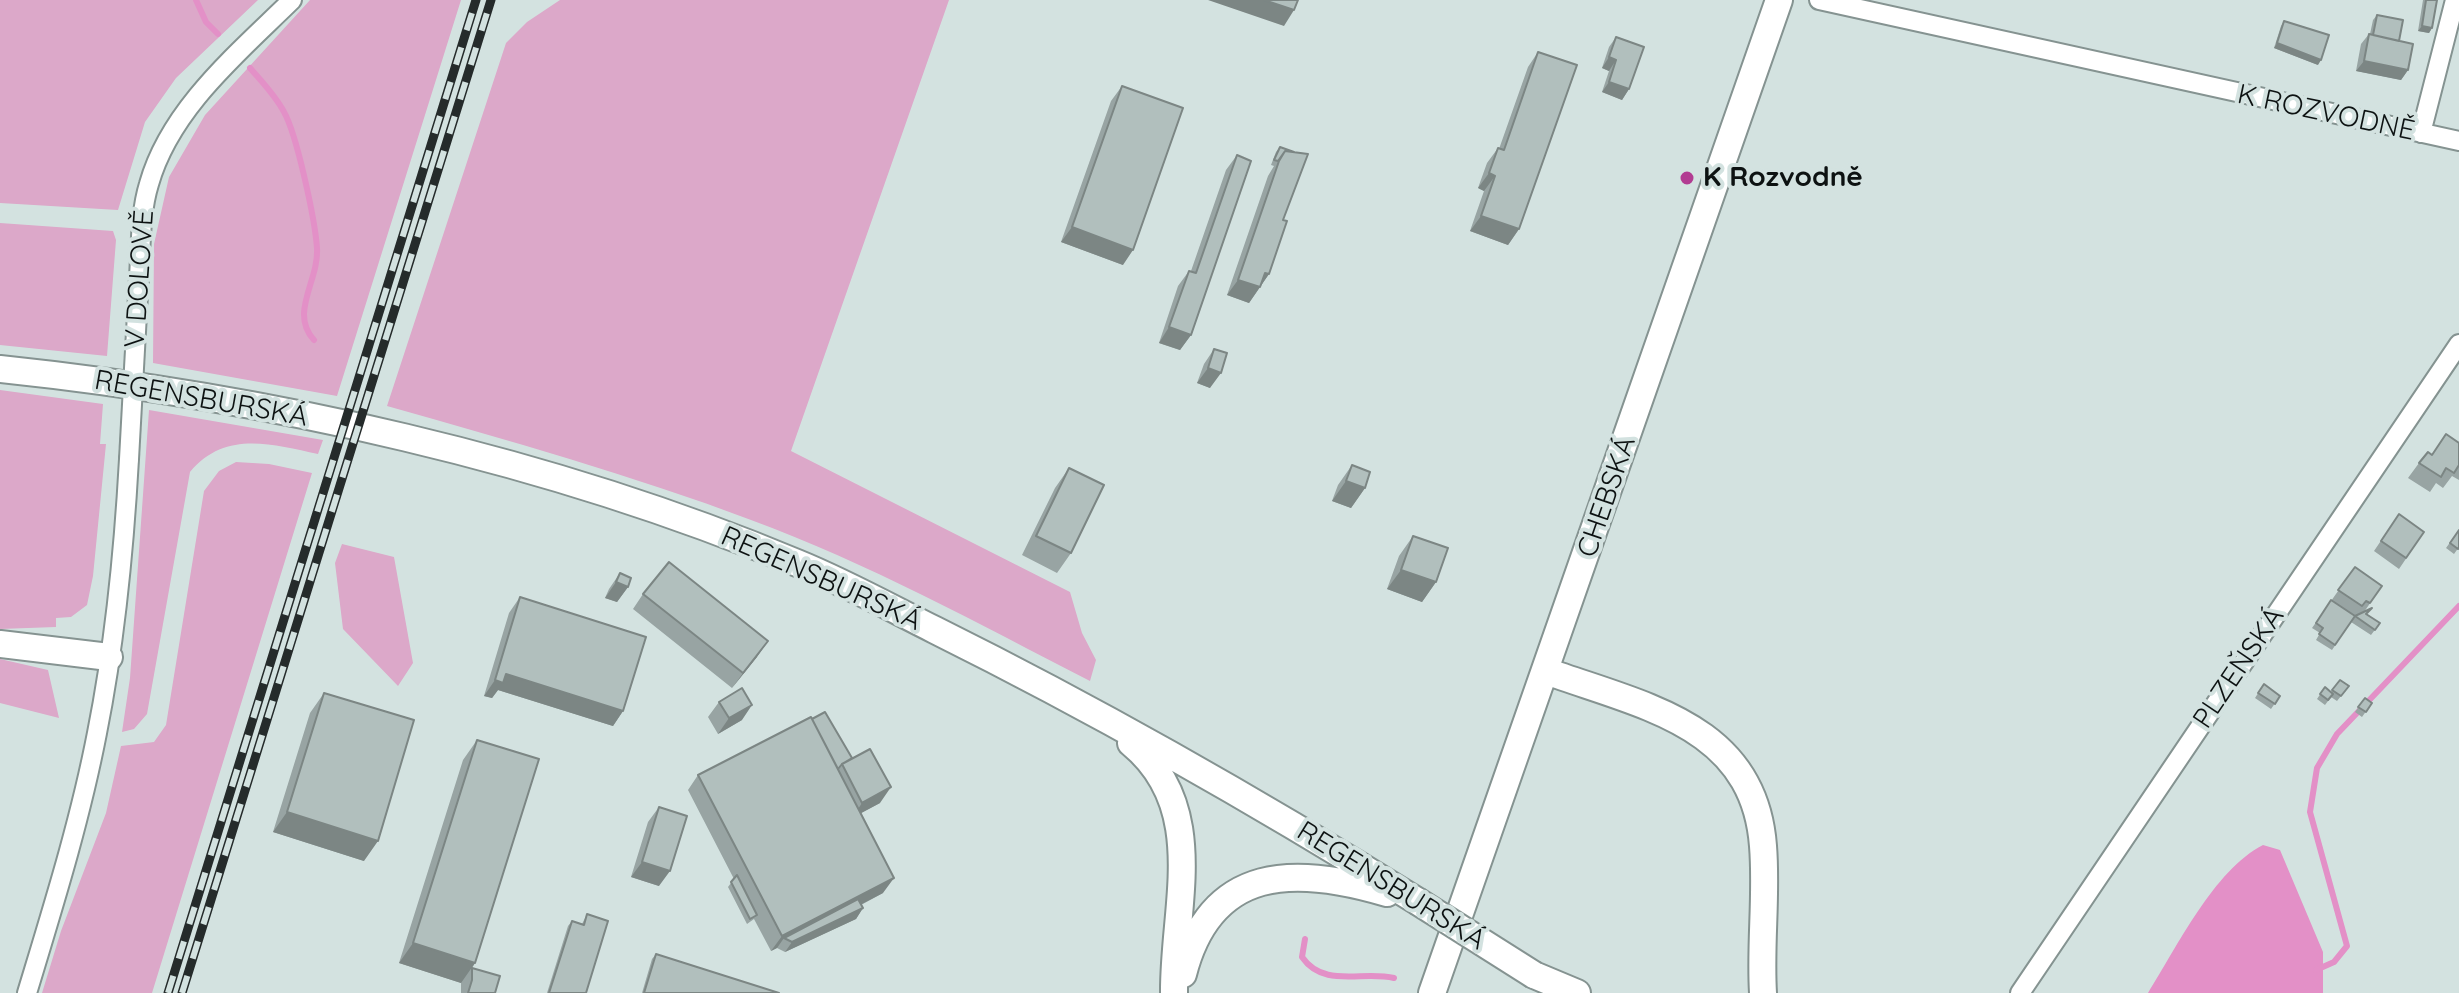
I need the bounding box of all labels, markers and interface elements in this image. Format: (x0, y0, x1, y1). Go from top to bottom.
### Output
street label: K ROZVODNĚ (2234, 78, 2418, 148)
place label: K Rozvodně (1703, 161, 1863, 195)
marker: K Rozvodně (1678, 169, 1696, 187)
street label: V DOLOVĚ (118, 209, 162, 349)
street label: REGENSBURSKÁ (92, 364, 310, 434)
street label: CHEBSKÁ (1571, 432, 1643, 562)
street label: REGENSBURSKÁ (716, 520, 926, 638)
street label: PLZEŇSKÁ (2186, 601, 2292, 735)
street label: REGENSBURSKÁ (1291, 815, 1491, 957)

